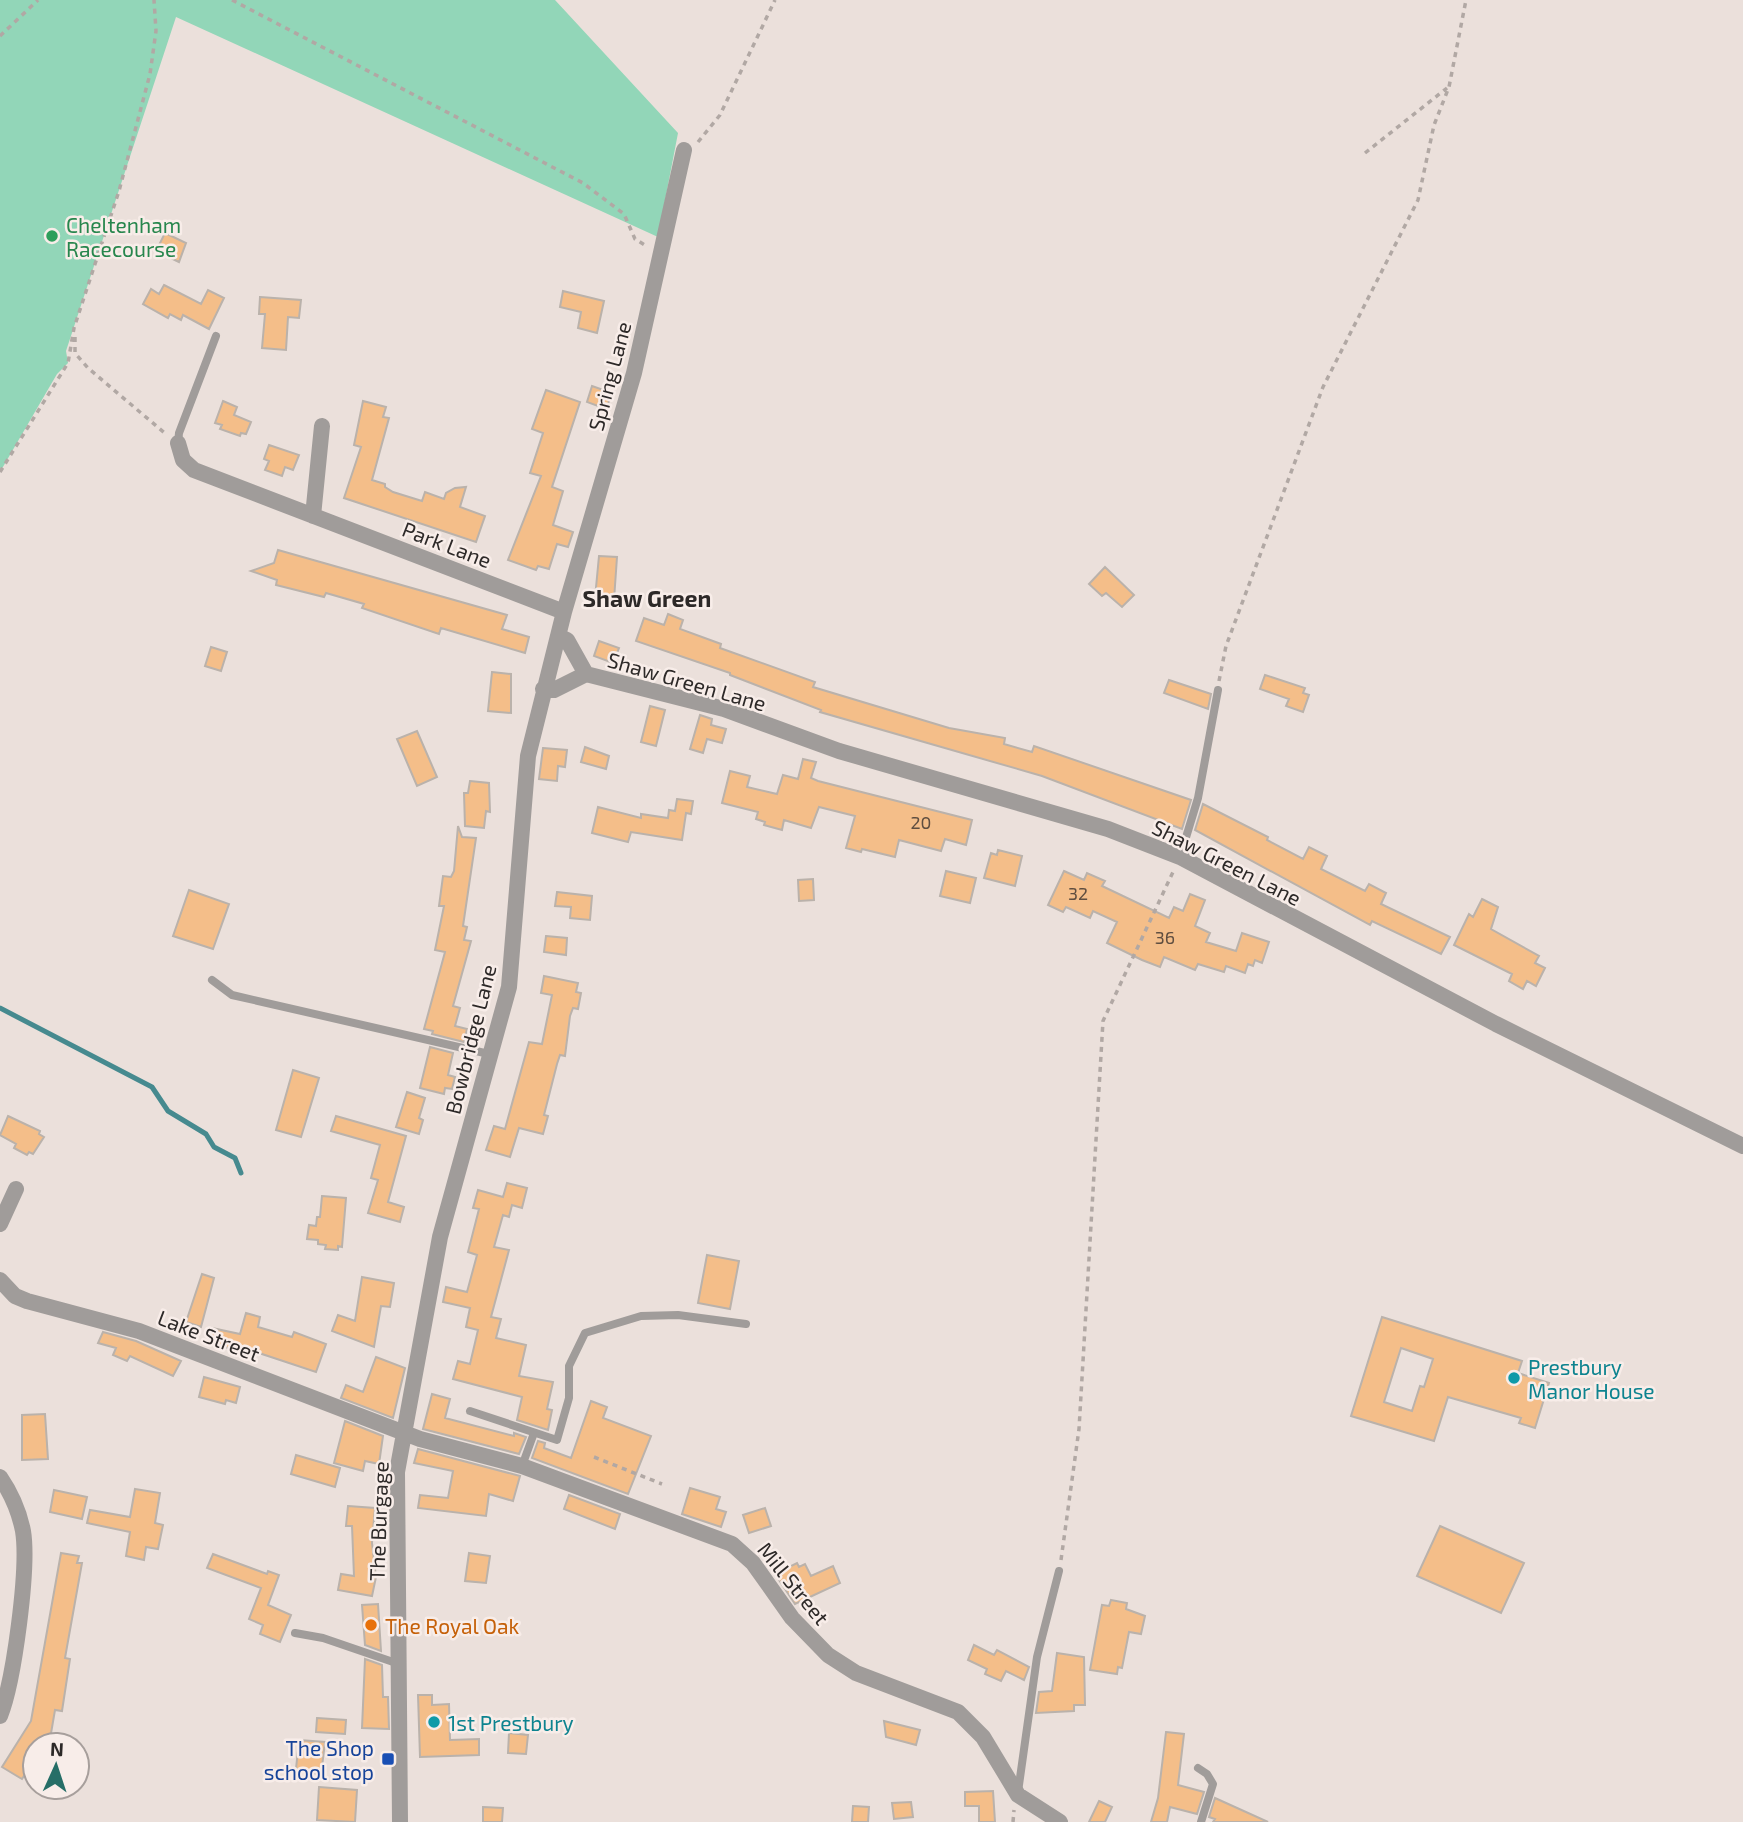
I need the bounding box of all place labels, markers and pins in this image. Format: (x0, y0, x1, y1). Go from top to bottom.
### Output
place label: Cheltenham Racecourse (66, 212, 181, 261)
marker: Cheltenham Racecourse (44, 228, 60, 244)
place label: Prestbury Manor House (1528, 1354, 1655, 1403)
marker: Prestbury Manor House (1506, 1370, 1522, 1386)
place label: The Royal Oak (385, 1613, 520, 1638)
marker: The Royal Oak (363, 1617, 379, 1633)
place label: 1st Prestbury (448, 1710, 574, 1735)
marker: 1st Prestbury (426, 1714, 442, 1730)
place label: The Shop school stop (264, 1735, 374, 1784)
marker: The Shop school stop (380, 1751, 396, 1767)

